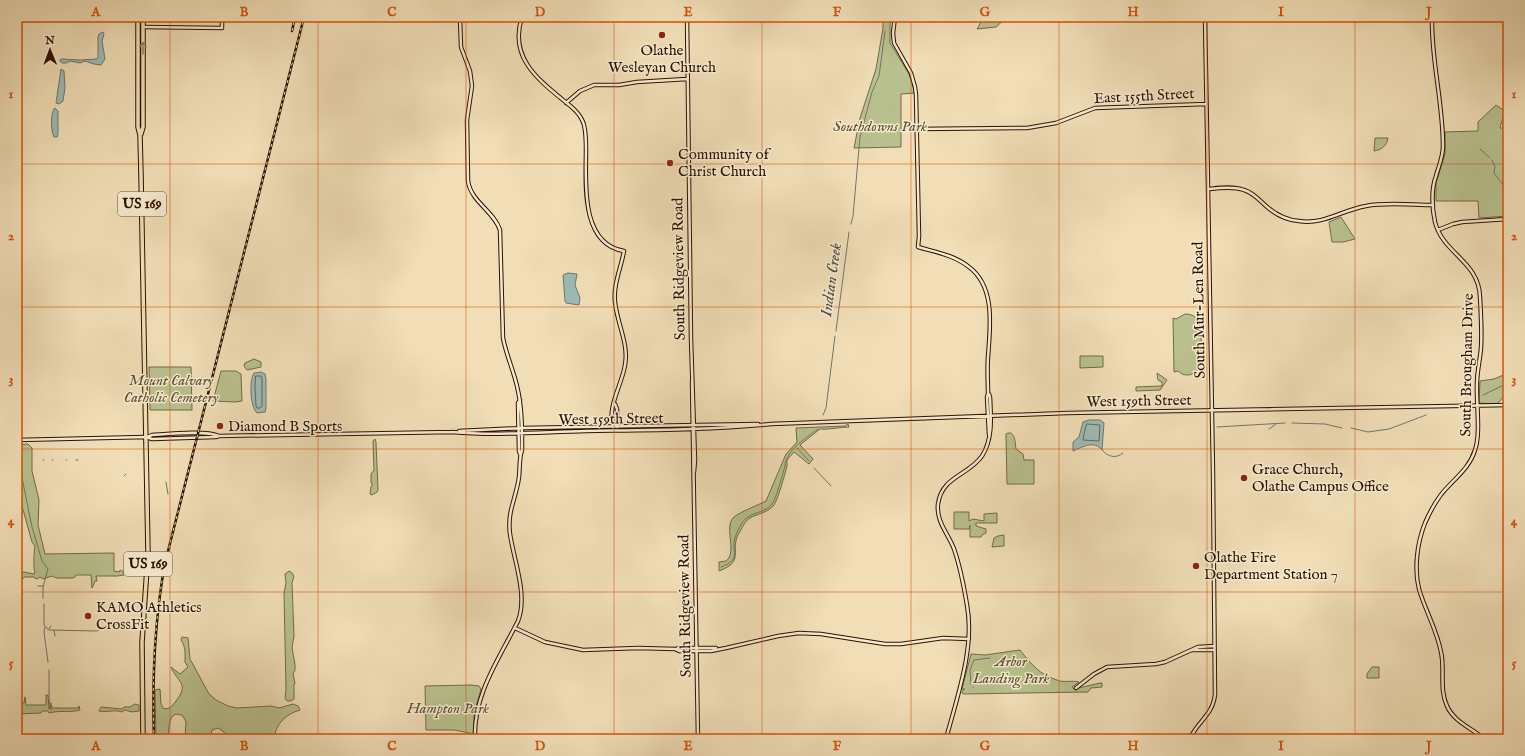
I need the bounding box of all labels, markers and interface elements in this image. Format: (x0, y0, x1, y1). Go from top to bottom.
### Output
text: A (91, 4, 102, 21)
text: B (240, 4, 249, 21)
text: C (387, 4, 397, 21)
text: D (535, 4, 546, 21)
text: E (683, 4, 693, 21)
text: F (833, 4, 842, 21)
text: G (980, 4, 991, 21)
text: H (1127, 4, 1139, 21)
text: I (1278, 4, 1284, 21)
text: J (1424, 4, 1432, 21)
north arrow (30, 30, 70, 70)
marker: Olathe Wesleyan Church (657, 30, 667, 40)
text: N (44, 34, 55, 48)
place label: Olathe Wesleyan Church (608, 41, 716, 77)
one-way arrow (139, 42, 147, 55)
street label: East 155th Street (1093, 84, 1195, 108)
text: 1 (9, 86, 14, 103)
text: 1 (1512, 86, 1517, 103)
park label: Southdowns Park (833, 117, 927, 136)
place label: Community of Christ Church (678, 145, 771, 181)
marker: Community of Christ Church (665, 158, 675, 168)
road number: US 169 (118, 192, 166, 216)
street label: South Ridgeview Road (668, 196, 690, 341)
text: 2 (8, 228, 14, 245)
text: 2 (1511, 228, 1517, 245)
street label: South Mur-Len Road (1188, 240, 1210, 379)
water label: Indian Creek (817, 241, 847, 319)
street label: South Brougham Drive (1456, 293, 1478, 437)
text: 3 (9, 371, 14, 388)
park label: Mount Calvary Catholic Cemetery (124, 371, 219, 407)
text: 3 (1512, 371, 1517, 388)
street label: West 159th Street (1086, 391, 1192, 411)
street label: West 159th Street (558, 409, 664, 429)
place label: Diamond B Sports (228, 417, 342, 436)
marker: Diamond B Sports (215, 421, 225, 431)
place label: Grace Church, Olathe Campus Office (1252, 460, 1389, 496)
marker: Grace Church, Olathe Campus Office (1239, 473, 1249, 483)
text: 4 (8, 513, 15, 530)
text: 4 (1511, 513, 1518, 530)
street label: South Ridgeview Road (674, 533, 696, 678)
place label: Olathe Fire Department Station 7 (1204, 548, 1338, 584)
road number: US 169 (124, 552, 172, 576)
marker: Olathe Fire Department Station 7 (1191, 561, 1201, 571)
place label: KAMO Athletics CrossFit (96, 598, 202, 634)
marker: KAMO Athletics CrossFit (83, 611, 93, 621)
park label: Arbor Landing Park (972, 652, 1049, 689)
text: 5 (9, 655, 14, 672)
text: 5 (1512, 655, 1517, 672)
park label: Hampton Park (406, 699, 489, 718)
text: A (91, 738, 102, 755)
text: B (240, 738, 249, 755)
text: C (387, 738, 397, 755)
text: D (535, 738, 546, 755)
text: E (683, 738, 693, 755)
text: F (833, 738, 842, 755)
text: G (980, 738, 991, 755)
text: H (1127, 738, 1139, 755)
text: I (1278, 738, 1284, 755)
text: J (1424, 738, 1432, 755)

